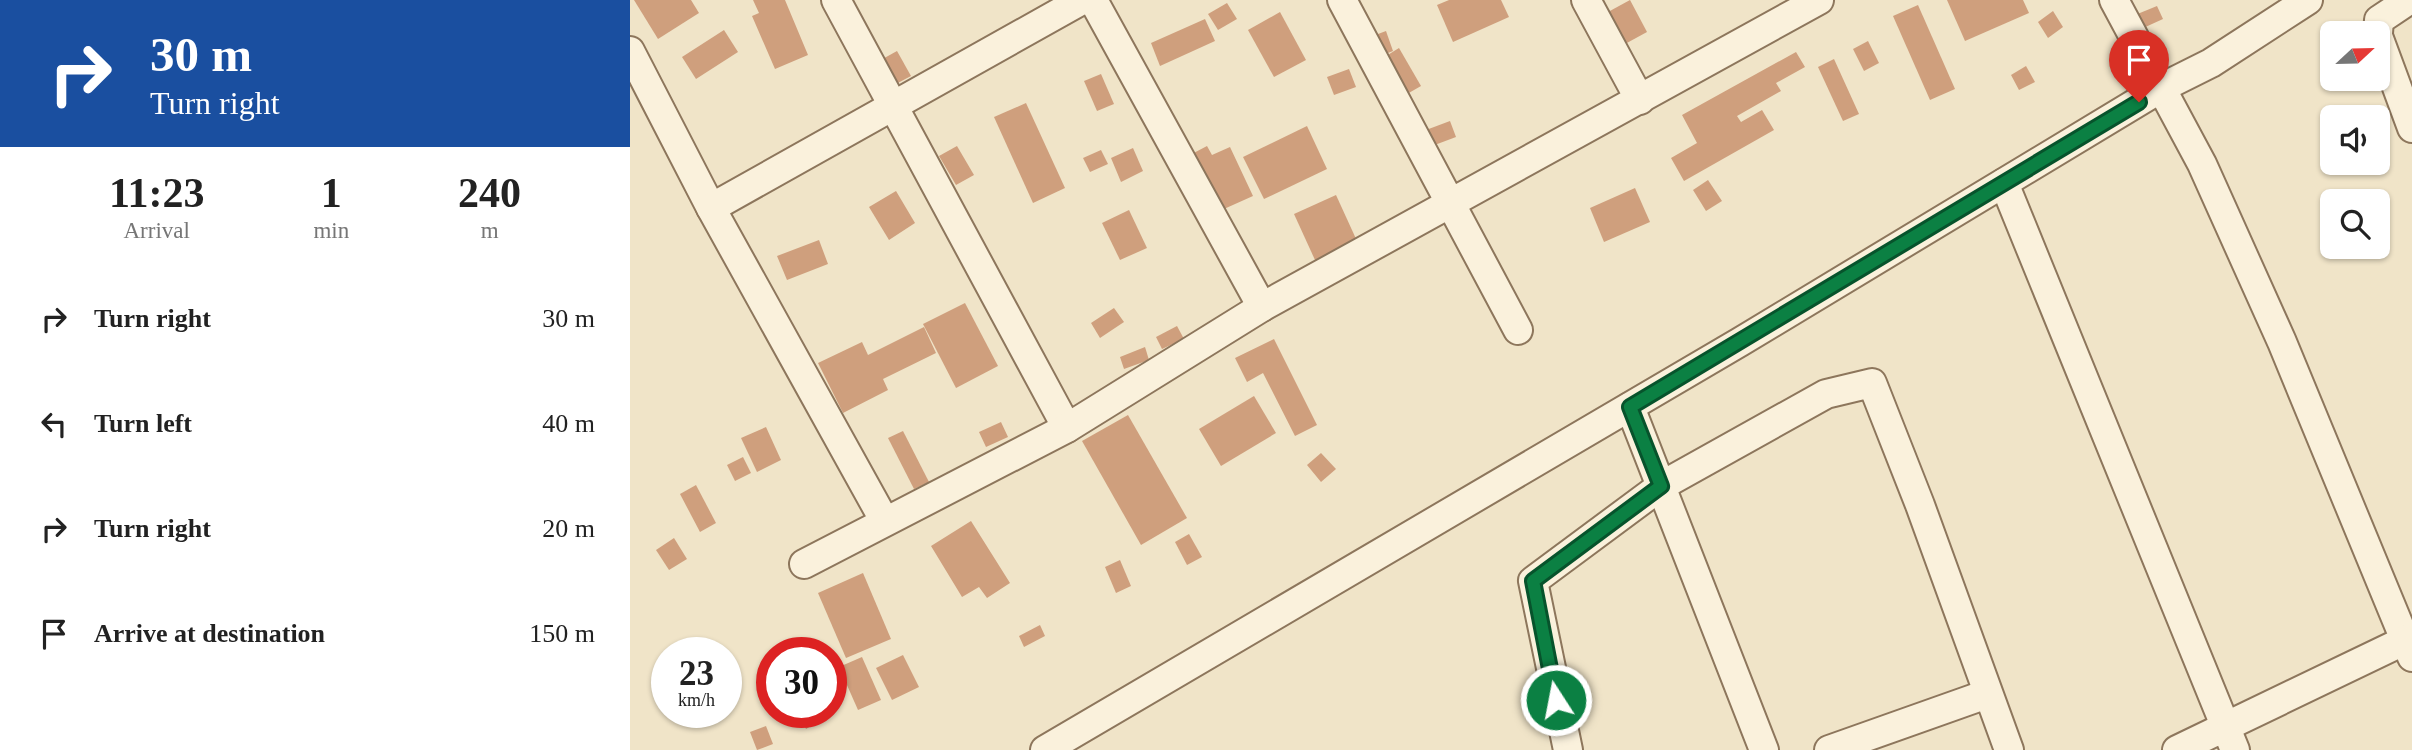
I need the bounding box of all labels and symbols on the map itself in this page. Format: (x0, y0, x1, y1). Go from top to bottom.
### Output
north arrow (2320, 21, 2390, 91)
pin (2109, 30, 2169, 102)
speed limit sign: 30 (756, 637, 847, 728)
position arrow (1519, 663, 1593, 737)

